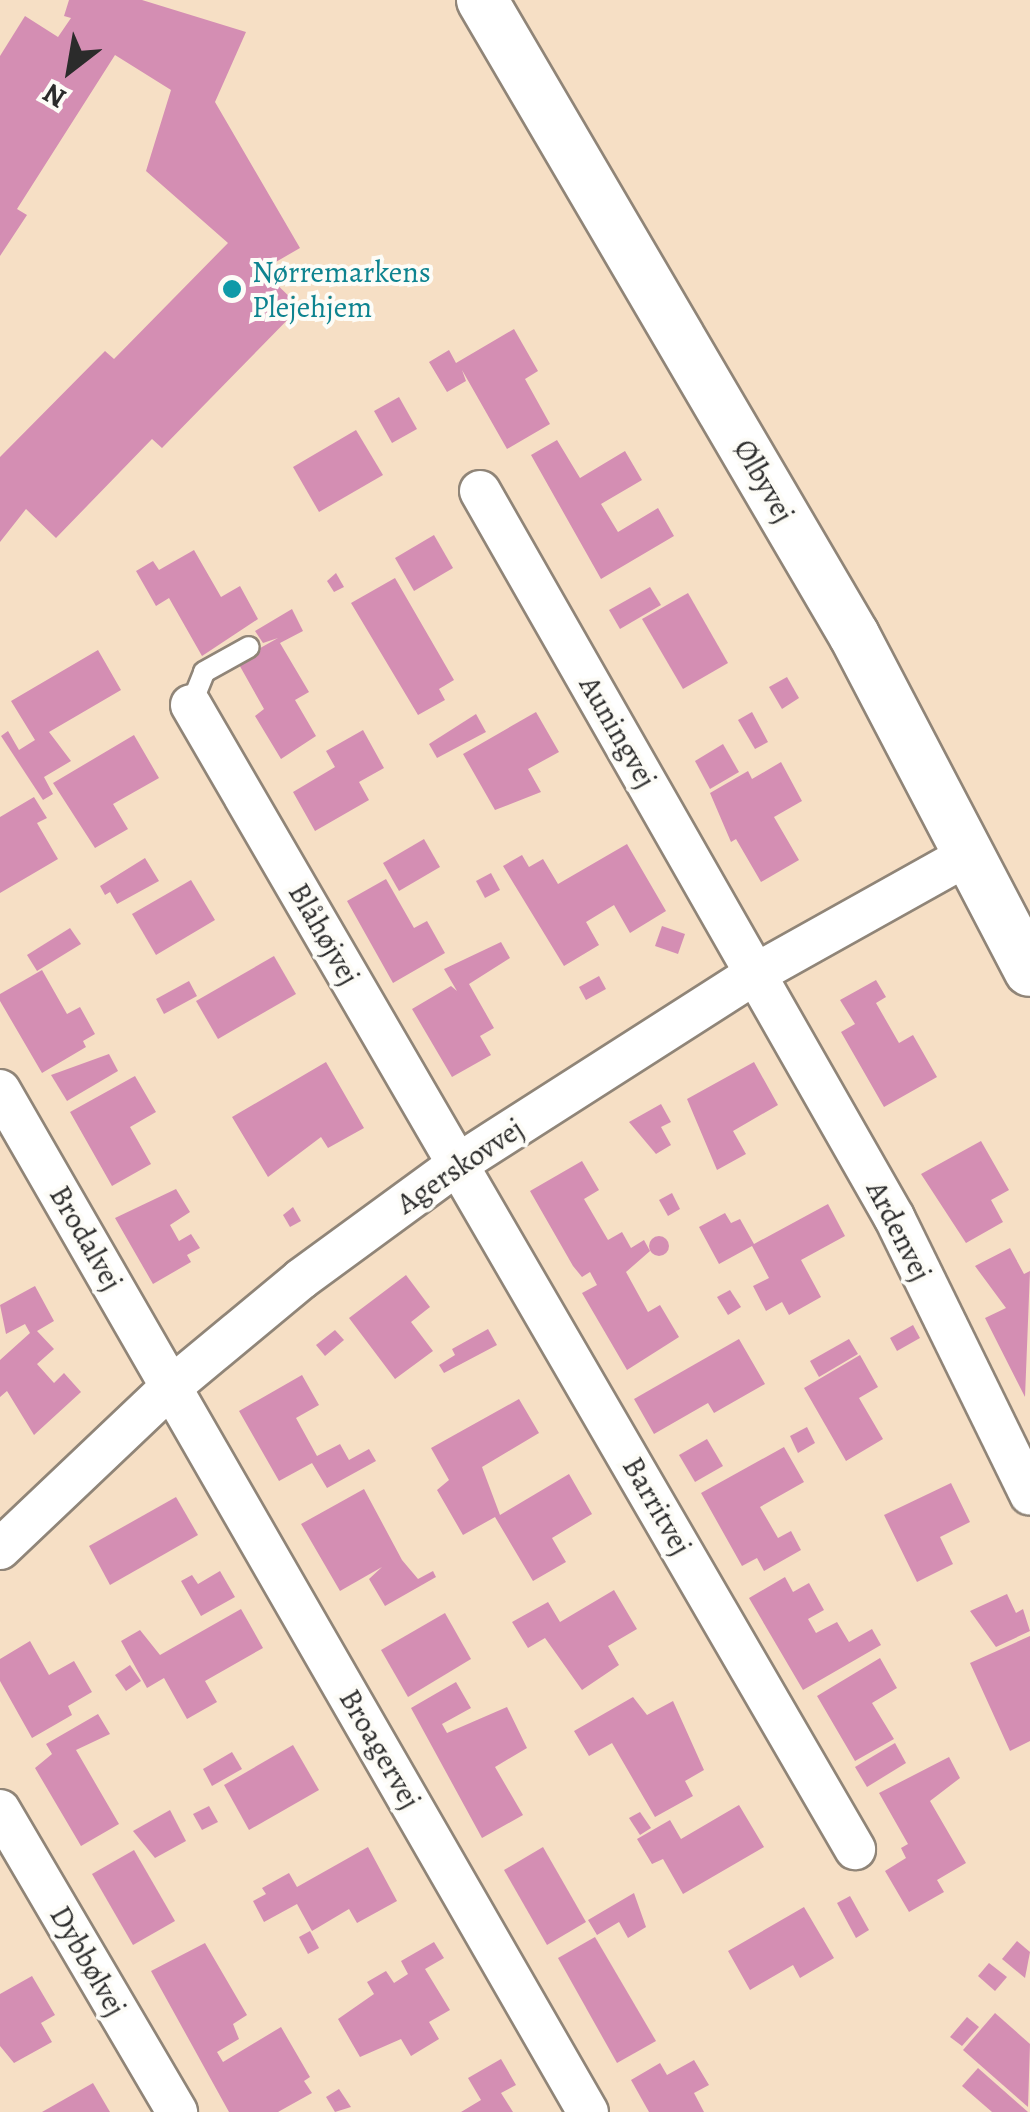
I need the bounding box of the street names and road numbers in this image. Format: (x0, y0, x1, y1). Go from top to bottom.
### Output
street label: Ølbyvej (726, 433, 802, 529)
street label: Auningvej (572, 670, 664, 794)
street label: Blåhøjvej (281, 877, 367, 991)
street label: Agerskovvej (390, 1110, 530, 1222)
street label: Ardenvej (859, 1175, 939, 1287)
street label: Brodalvej (42, 1179, 130, 1297)
street label: Barritvej (615, 1451, 699, 1561)
street label: Broagervej (331, 1683, 429, 1815)
street label: Dybbølvej (42, 1899, 134, 2023)

